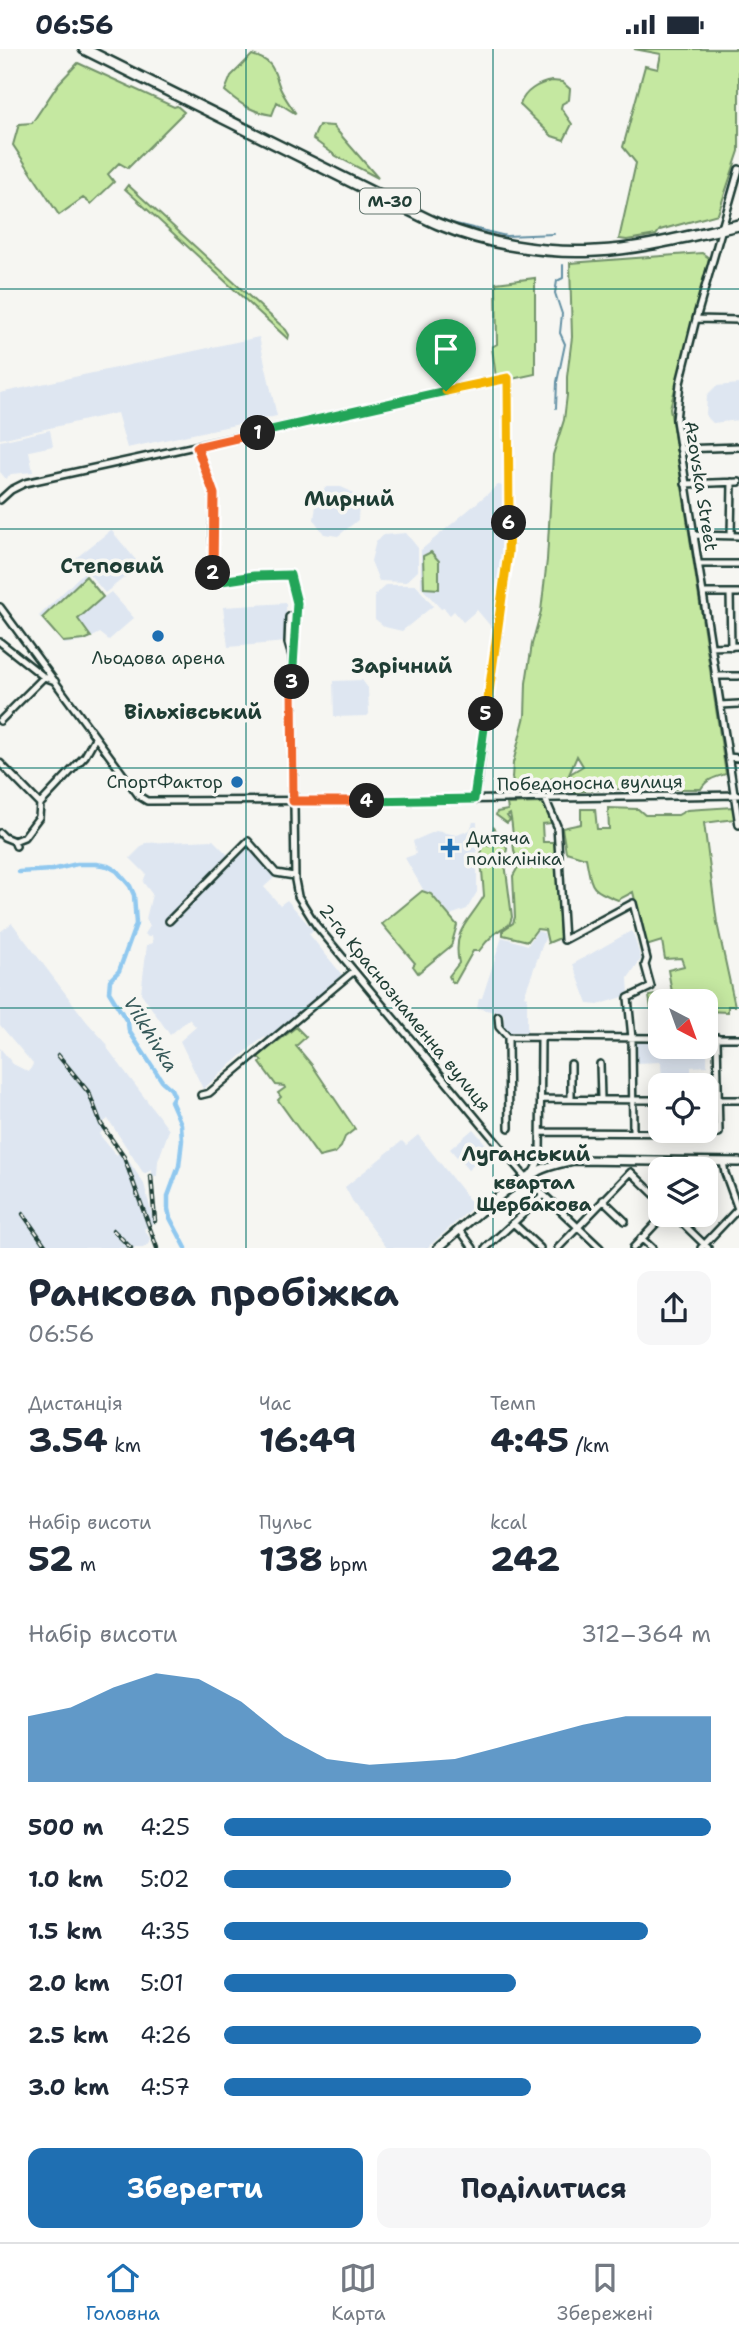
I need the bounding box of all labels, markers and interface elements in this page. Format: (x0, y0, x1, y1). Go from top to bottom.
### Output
text: 06:56 (35, 7, 114, 42)
road number: М-30 (360, 189, 420, 213)
pin (416, 319, 476, 391)
icon: arrive (427, 330, 465, 368)
pin: 1 (240, 415, 276, 451)
street label: Azovska Street (679, 419, 723, 553)
text: 1 (253, 420, 262, 445)
district label: Мирний (304, 485, 395, 513)
pin: 6 (491, 505, 526, 540)
text: 6 (502, 510, 515, 535)
district label: Степовий (60, 552, 164, 580)
pin: 2 (196, 555, 230, 591)
text: 2 (206, 560, 219, 585)
marker: Льодова арена (150, 628, 166, 644)
place label: Льодова арена (91, 646, 225, 670)
district label: Зарічний (352, 652, 453, 680)
pin: 3 (274, 665, 310, 699)
text: 3 (285, 669, 298, 694)
pin: 5 (468, 697, 504, 731)
district label: Вільхівський (124, 698, 262, 726)
text: 5 (480, 701, 491, 726)
street label: Победоносна вулиця (497, 769, 683, 797)
place label: СпортФактор (106, 770, 223, 794)
marker: СпортФактор (229, 774, 245, 790)
pin: 4 (350, 783, 384, 819)
text: 4 (360, 788, 373, 813)
place label: Дитяча поліклініка (466, 826, 562, 871)
marker: Дитяча поліклініка (440, 838, 460, 858)
street label: 2-га Краснознаменна вулиця (313, 899, 497, 1117)
north arrow (648, 989, 718, 1059)
map controls (648, 989, 718, 1227)
water label: Vilkhivka (118, 992, 184, 1077)
button: locate (648, 1073, 718, 1143)
district label: Луганський (462, 1140, 591, 1168)
button: layers (648, 1157, 718, 1227)
district label: квартал Щербакова (476, 1170, 592, 1217)
text: Ранкова пробіжка (28, 1267, 399, 1318)
button: share (637, 1271, 711, 1345)
text: 06:56 (28, 1319, 95, 1349)
text: Дистанція (28, 1391, 123, 1416)
text: Час (259, 1391, 292, 1416)
text: Темп (490, 1391, 536, 1416)
text: 3.54 (28, 1416, 108, 1463)
text: 16:49 (259, 1416, 357, 1463)
text: 4:45 (490, 1416, 569, 1463)
text: km (108, 1433, 141, 1458)
text: /km (569, 1433, 609, 1458)
text: Набір висоти (28, 1510, 152, 1535)
text: Пульс (259, 1510, 312, 1535)
text: kcal (490, 1510, 527, 1535)
text: 52 (28, 1535, 73, 1582)
text: 138 (259, 1535, 323, 1582)
text: 242 (490, 1535, 560, 1582)
text: m (73, 1552, 96, 1577)
text: bpm (323, 1552, 368, 1577)
text: Набір висоти (28, 1619, 178, 1649)
text: 312–364 m (581, 1619, 711, 1649)
text: 500 m (28, 1812, 103, 1842)
text: 4:25 (140, 1812, 190, 1842)
text: 1.0 km (28, 1864, 103, 1894)
text: 5:02 (140, 1864, 190, 1894)
text: 1.5 km (28, 1916, 102, 1946)
text: 4:35 (140, 1916, 190, 1946)
text: 2.0 km (28, 1968, 110, 1998)
text: 5:01 (140, 1968, 184, 1998)
text: 2.5 km (28, 2020, 109, 2050)
text: 4:26 (140, 2020, 191, 2050)
text: 3.0 km (28, 2072, 109, 2102)
text: 4:57 (140, 2072, 190, 2102)
button: Зберегти (28, 2148, 363, 2228)
button: Поділитися (377, 2148, 711, 2228)
tab: Головна (86, 2259, 160, 2326)
tab: Карта (331, 2259, 386, 2326)
tab: Збережені (557, 2259, 653, 2326)

